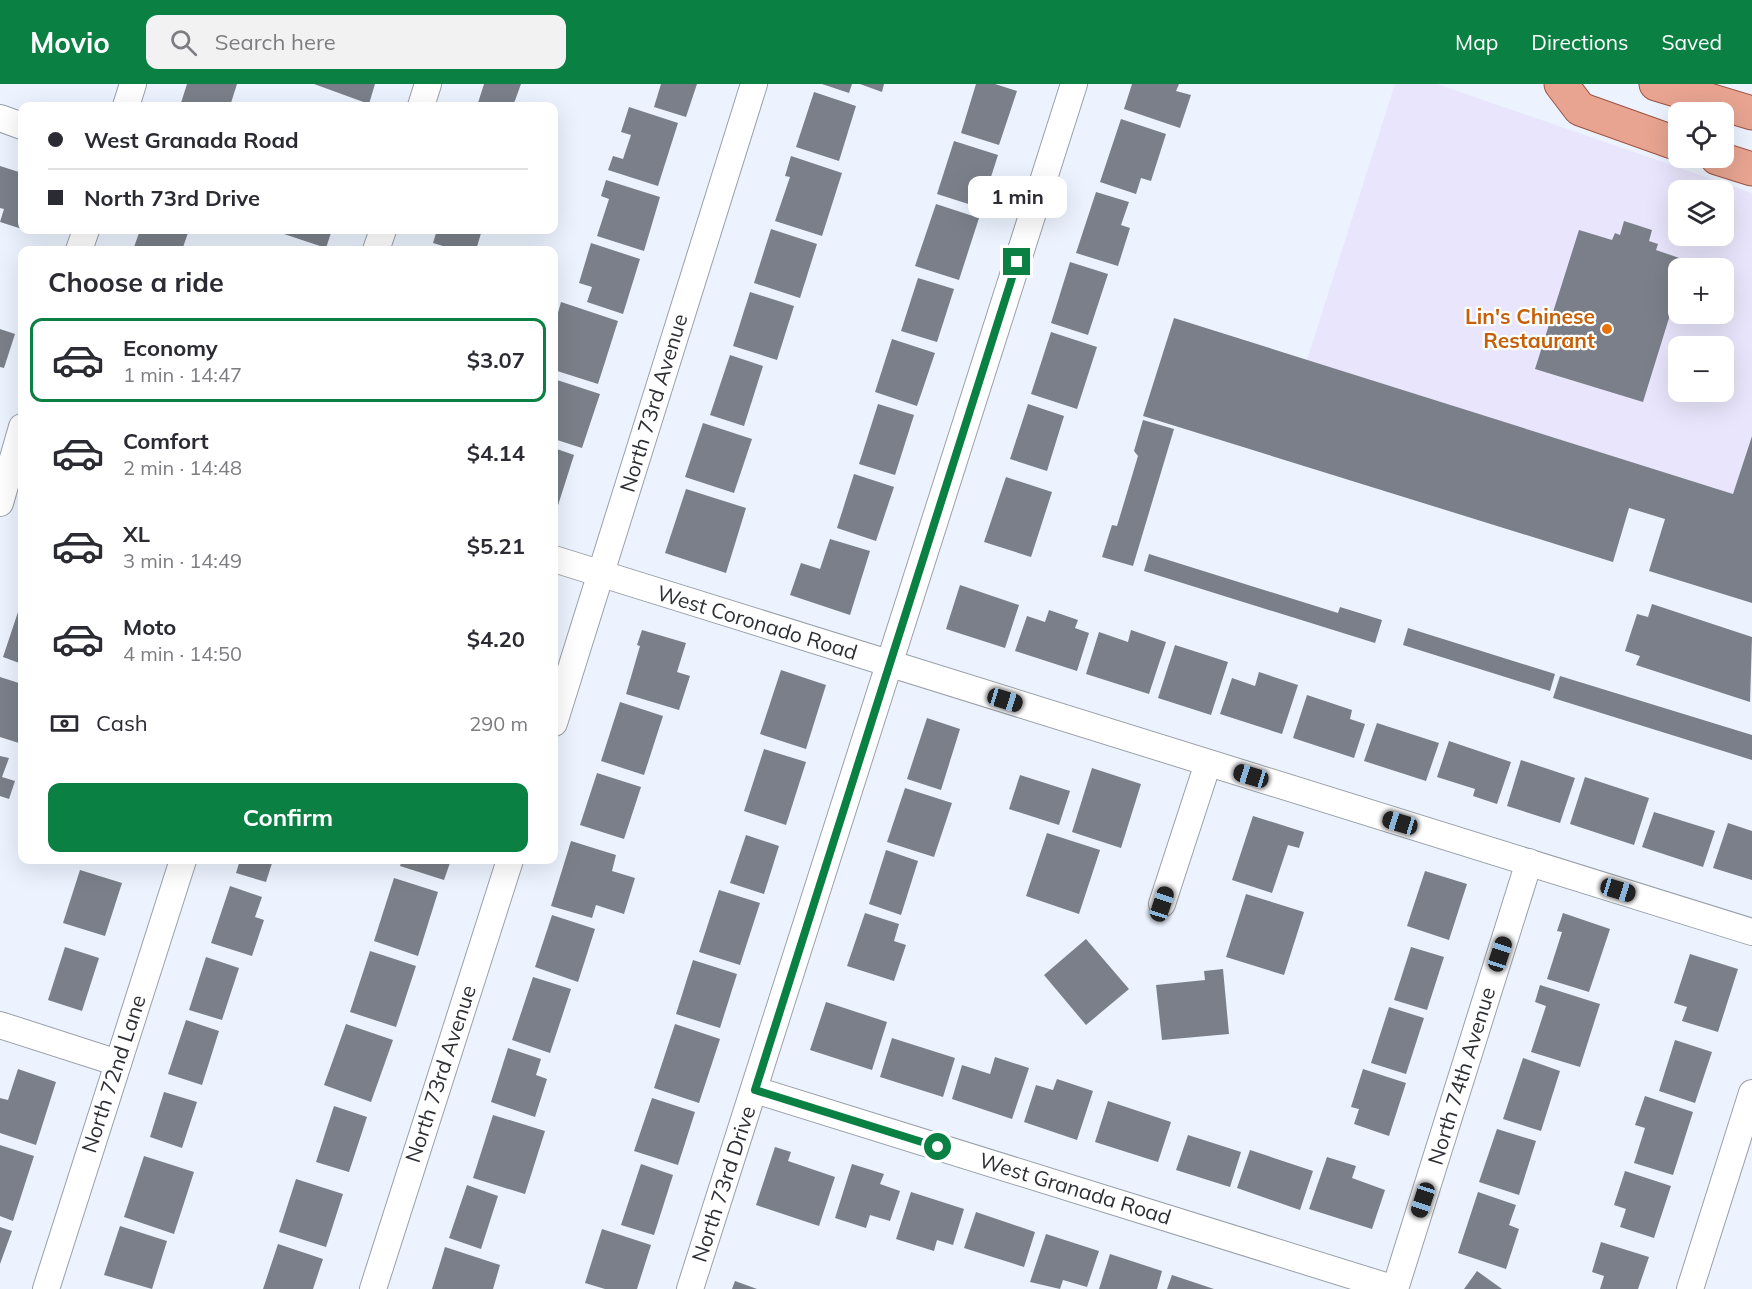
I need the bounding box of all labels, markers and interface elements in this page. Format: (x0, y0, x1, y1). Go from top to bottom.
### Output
search box (146, 15, 566, 69)
text: Movio (30, 25, 110, 60)
icon: search (167, 26, 200, 59)
text: Search here (215, 28, 336, 56)
text: Map (1455, 29, 1498, 55)
text: Directions (1531, 29, 1628, 55)
text: Saved (1661, 29, 1722, 55)
map controls (1668, 102, 1734, 402)
button: locate (1668, 102, 1734, 168)
text: West Granada Road (84, 126, 299, 154)
callout: 1 min (968, 175, 1066, 217)
button: layers (1668, 180, 1734, 246)
text: North 73rd Drive (84, 184, 260, 212)
text: 1 min (991, 184, 1044, 209)
route end (1003, 248, 1030, 275)
button: + (1668, 258, 1734, 324)
text: Choose a ride (48, 265, 224, 299)
place label: Lin's Chinese Restaurant (1465, 303, 1595, 353)
street label: North 73rd Avenue (614, 310, 693, 495)
marker: Lin's Chinese Restaurant (1600, 322, 1614, 336)
icon: car (51, 333, 105, 387)
text: Economy (123, 334, 218, 362)
button: − (1668, 336, 1734, 402)
text: $3.07 (467, 346, 525, 374)
text: 1 min · 14:47 (123, 362, 242, 387)
icon: car (51, 426, 105, 480)
text: Comfort (123, 427, 209, 455)
text: $4.14 (467, 439, 525, 467)
text: 2 min · 14:48 (123, 455, 242, 480)
icon: car (51, 519, 105, 573)
text: XL (123, 520, 150, 548)
text: $5.21 (467, 532, 525, 560)
text: 3 min · 14:49 (123, 548, 242, 573)
street label: West Coronado Road (654, 579, 861, 665)
icon: car (51, 612, 105, 666)
text: Moto (123, 613, 176, 641)
text: $4.20 (467, 625, 525, 653)
text: 4 min · 14:50 (123, 641, 242, 666)
car (985, 686, 1025, 714)
icon: cash (48, 707, 81, 740)
text: Cash (96, 709, 148, 737)
text: 290 m (469, 711, 528, 736)
car (1231, 762, 1271, 790)
button: Confirm (48, 783, 528, 852)
car (1380, 809, 1420, 837)
car (1598, 876, 1638, 904)
car (1148, 884, 1176, 924)
car (1486, 934, 1514, 974)
street label: North 73rd Avenue (399, 982, 481, 1166)
street label: North 74th Avenue (1422, 984, 1500, 1168)
street label: North 72nd Lane (75, 992, 151, 1156)
street label: North 73rd Drive (686, 1102, 761, 1265)
route start (924, 1133, 951, 1160)
street label: West Granada Road (976, 1146, 1174, 1230)
car (1409, 1180, 1437, 1220)

